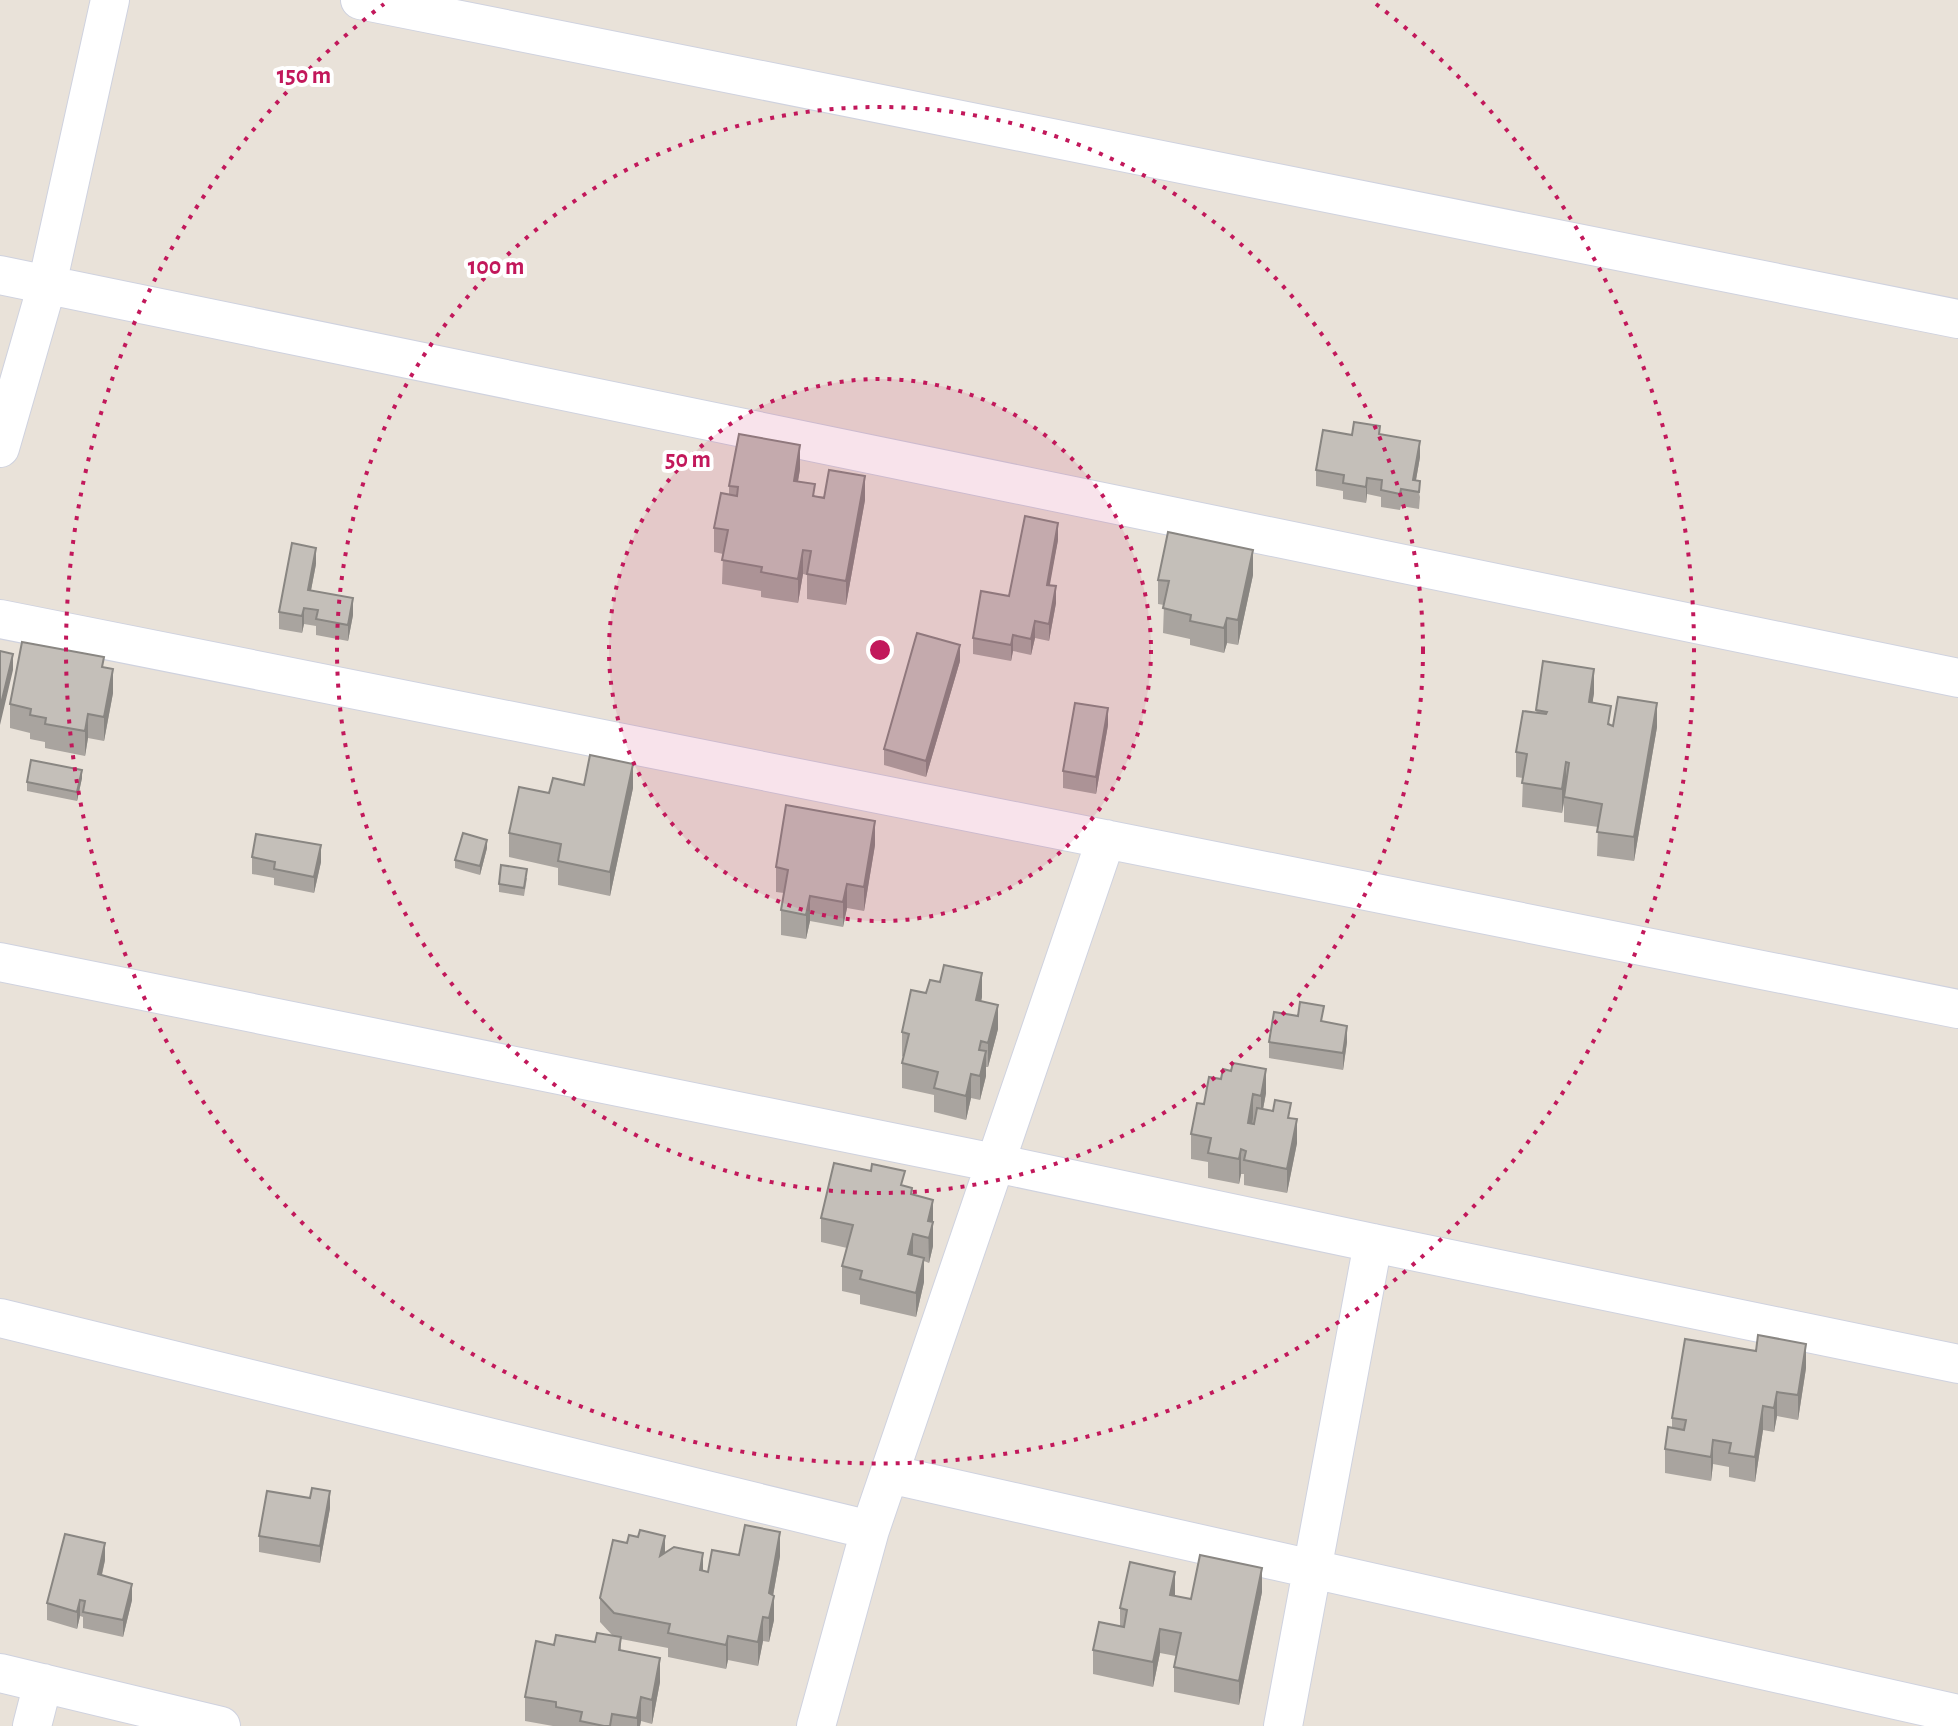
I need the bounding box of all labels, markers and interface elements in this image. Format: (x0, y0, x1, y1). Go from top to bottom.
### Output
text: 150 m (277, 64, 331, 88)
text: 100 m (468, 255, 524, 279)
text: 50 m (665, 448, 711, 472)
centre of rings (866, 636, 894, 664)

